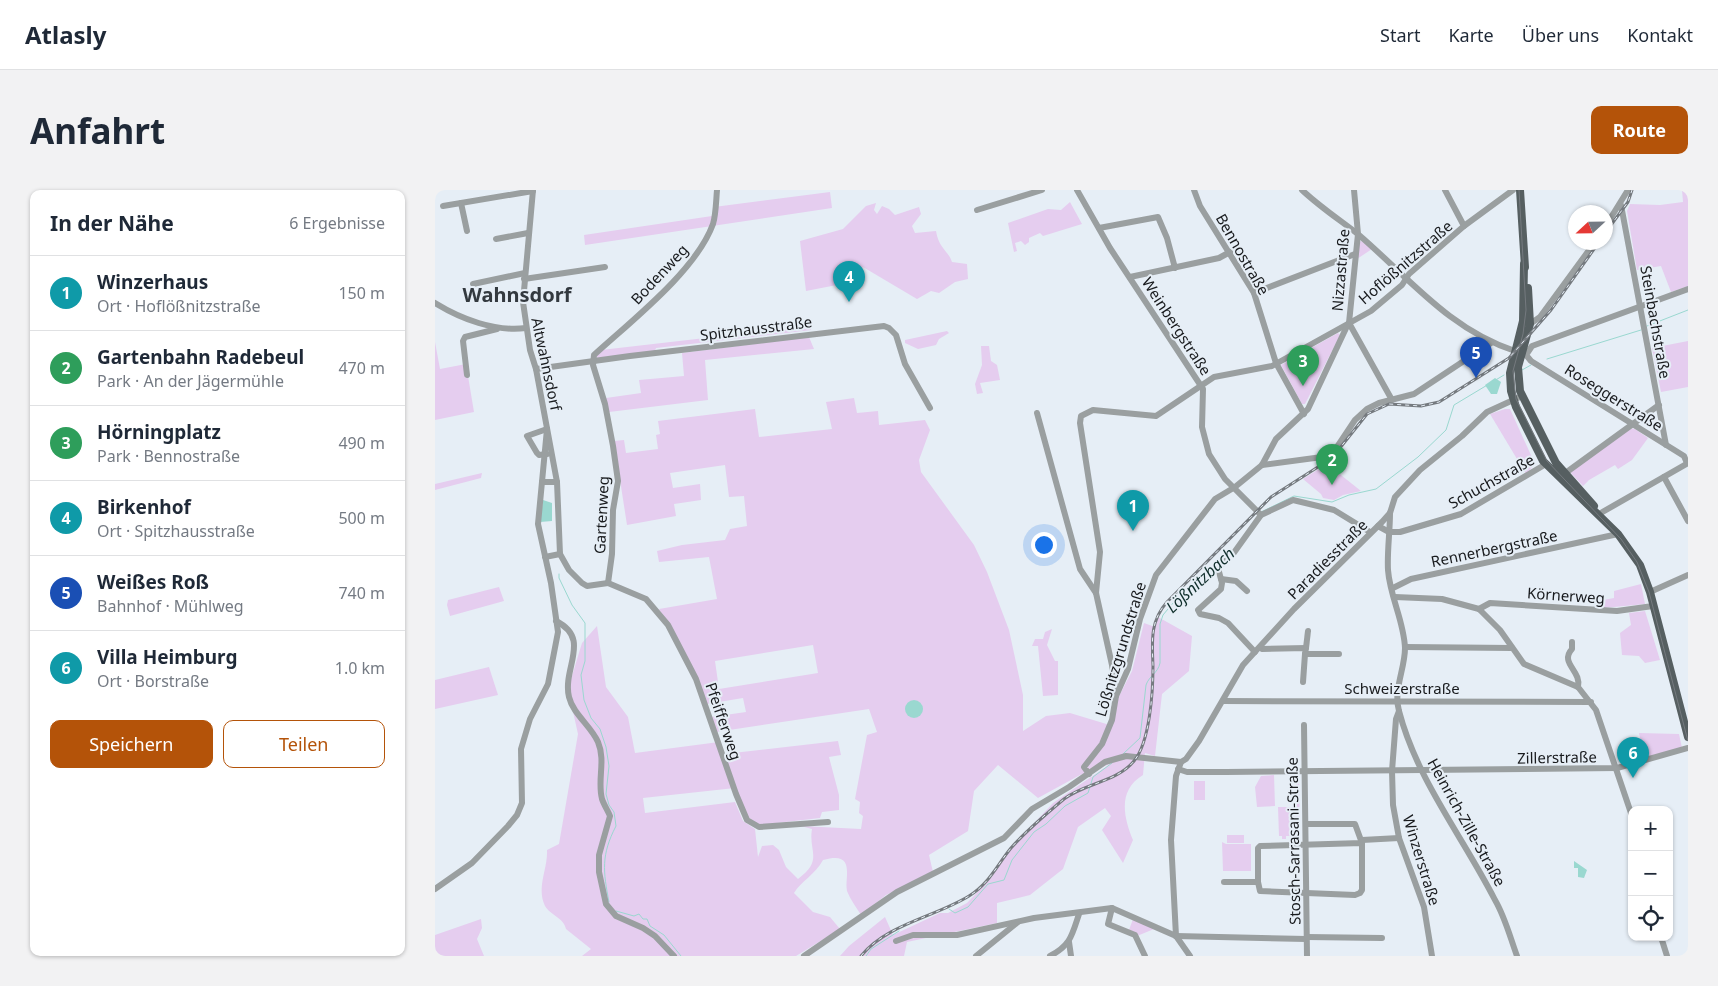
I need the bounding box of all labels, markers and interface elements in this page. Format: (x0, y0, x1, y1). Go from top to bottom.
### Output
text: Atlasly (25, 18, 106, 51)
text: Start (1380, 23, 1420, 47)
text: Karte (1448, 23, 1494, 47)
text: Über uns (1522, 23, 1599, 47)
text: Kontakt (1627, 23, 1693, 47)
button: Route (1591, 106, 1688, 154)
text: Anfahrt (30, 107, 165, 154)
north arrow (1568, 205, 1613, 250)
text: In der Nähe (50, 209, 174, 237)
street label: Bennostraße (1212, 210, 1274, 298)
text: 6 Ergebnisse (289, 212, 385, 234)
street label: Hoflößnitzstraße (1354, 216, 1456, 308)
street label: Nizzastraße (1326, 228, 1354, 312)
street label: Bodenweg (626, 240, 692, 308)
pin: 4 (833, 261, 865, 302)
street label: Steinbachstraße (1636, 264, 1676, 380)
text: Winzerhaus (97, 269, 208, 295)
street label: Weinbergstraße (1138, 273, 1216, 379)
district label: Wahnsdorf (463, 281, 573, 308)
text: 1 (61, 282, 71, 304)
text: 150 m (338, 282, 385, 304)
text: Ort · Hoflößnitzstraße (97, 295, 261, 317)
street label: Spitzhausstraße (699, 311, 813, 345)
street label: Altwahnsdorf (527, 316, 567, 413)
pin: 5 (1460, 337, 1492, 378)
text: Gartenbahn Radebeul (97, 344, 304, 370)
pin: 3 (1287, 345, 1319, 386)
text: 2 (61, 357, 71, 379)
text: 470 m (338, 357, 385, 379)
street label: Roseggerstraße (1561, 359, 1667, 435)
text: Park · An der Jägermühle (97, 370, 284, 392)
text: Hörningplatz (97, 419, 221, 445)
text: 3 (61, 432, 71, 454)
text: 490 m (338, 432, 385, 454)
pin: 2 (1316, 444, 1348, 485)
text: Park · Bennostraße (97, 445, 240, 467)
street label: Schuchstraße (1444, 449, 1538, 513)
street label: Gartenweg (589, 475, 613, 555)
pin: 1 (1117, 490, 1149, 531)
text: Birkenhof (97, 494, 191, 520)
text: 4 (61, 507, 71, 529)
text: 500 m (338, 507, 385, 529)
street label: Paradiesstraße (1283, 515, 1371, 603)
text: Ort · Spitzhausstraße (97, 520, 255, 542)
street label: Rennerbergstraße (1429, 525, 1559, 571)
your location (1031, 532, 1057, 558)
water label: Lößnitzbach (1161, 542, 1239, 618)
text: Weißes Roß (97, 569, 209, 595)
street label: Lößnitzgrundstraße (1090, 579, 1150, 719)
text: 5 (61, 582, 71, 604)
text: 740 m (338, 582, 385, 604)
street label: Körnerweg (1526, 582, 1606, 608)
text: Bahnhof · Mühlweg (97, 595, 244, 617)
text: Villa Heimburg (97, 644, 237, 670)
text: 6 (61, 657, 71, 679)
text: 1.0 km (335, 657, 385, 679)
text: Ort · Borstraße (97, 670, 209, 692)
street label: Schweizerstraße (1344, 678, 1460, 698)
street label: Pfeifferweg (701, 679, 747, 763)
button: Speichern (50, 720, 213, 768)
button: Teilen (223, 720, 385, 768)
pin: 6 (1617, 737, 1649, 778)
street label: Zillerstraße (1517, 746, 1597, 768)
street label: Heinrich-Zille-Straße (1423, 754, 1511, 890)
street label: Stosch-Sarrasani-Straße (1282, 757, 1304, 925)
map controls (1628, 806, 1673, 941)
button: + (1628, 806, 1673, 851)
street label: Winzerstraße (1399, 812, 1445, 908)
button: − (1628, 851, 1673, 896)
button: locate (1628, 896, 1673, 941)

